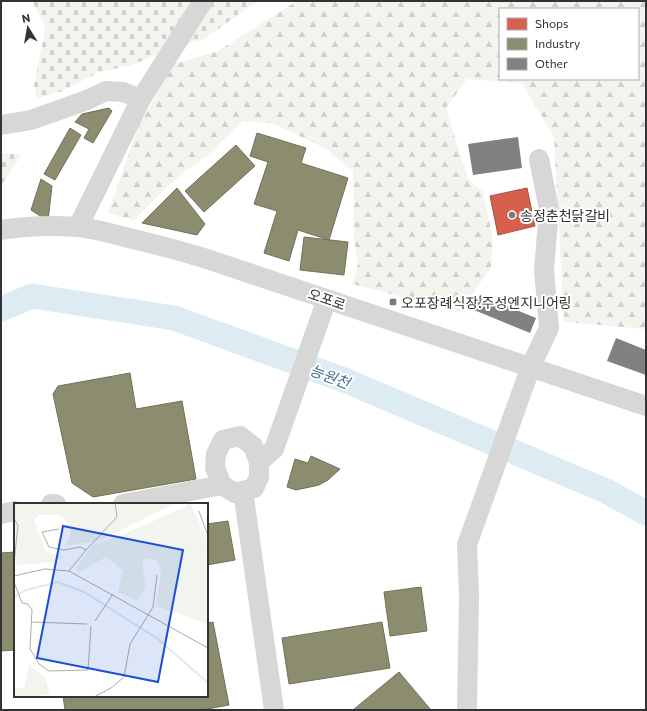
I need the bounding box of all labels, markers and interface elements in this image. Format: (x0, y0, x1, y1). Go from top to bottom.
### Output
north arrow (8, 8, 48, 48)
legend (499, 8, 639, 80)
text: N (21, 11, 31, 25)
text: Shops (535, 16, 569, 30)
text: Industry (535, 36, 580, 50)
text: Other (535, 56, 568, 70)
place label: 송정춘천닭갈비 (520, 207, 610, 224)
marker: 송정춘천닭갈비 (507, 210, 517, 220)
street label: 오포로 (306, 285, 348, 313)
place label: 오포장례식장.주성엔지니어링 (401, 294, 572, 311)
marker: 오포장례식장.주성엔지니어링 (388, 297, 398, 307)
water label: 능원천 (307, 360, 355, 393)
inset map (14, 503, 208, 697)

